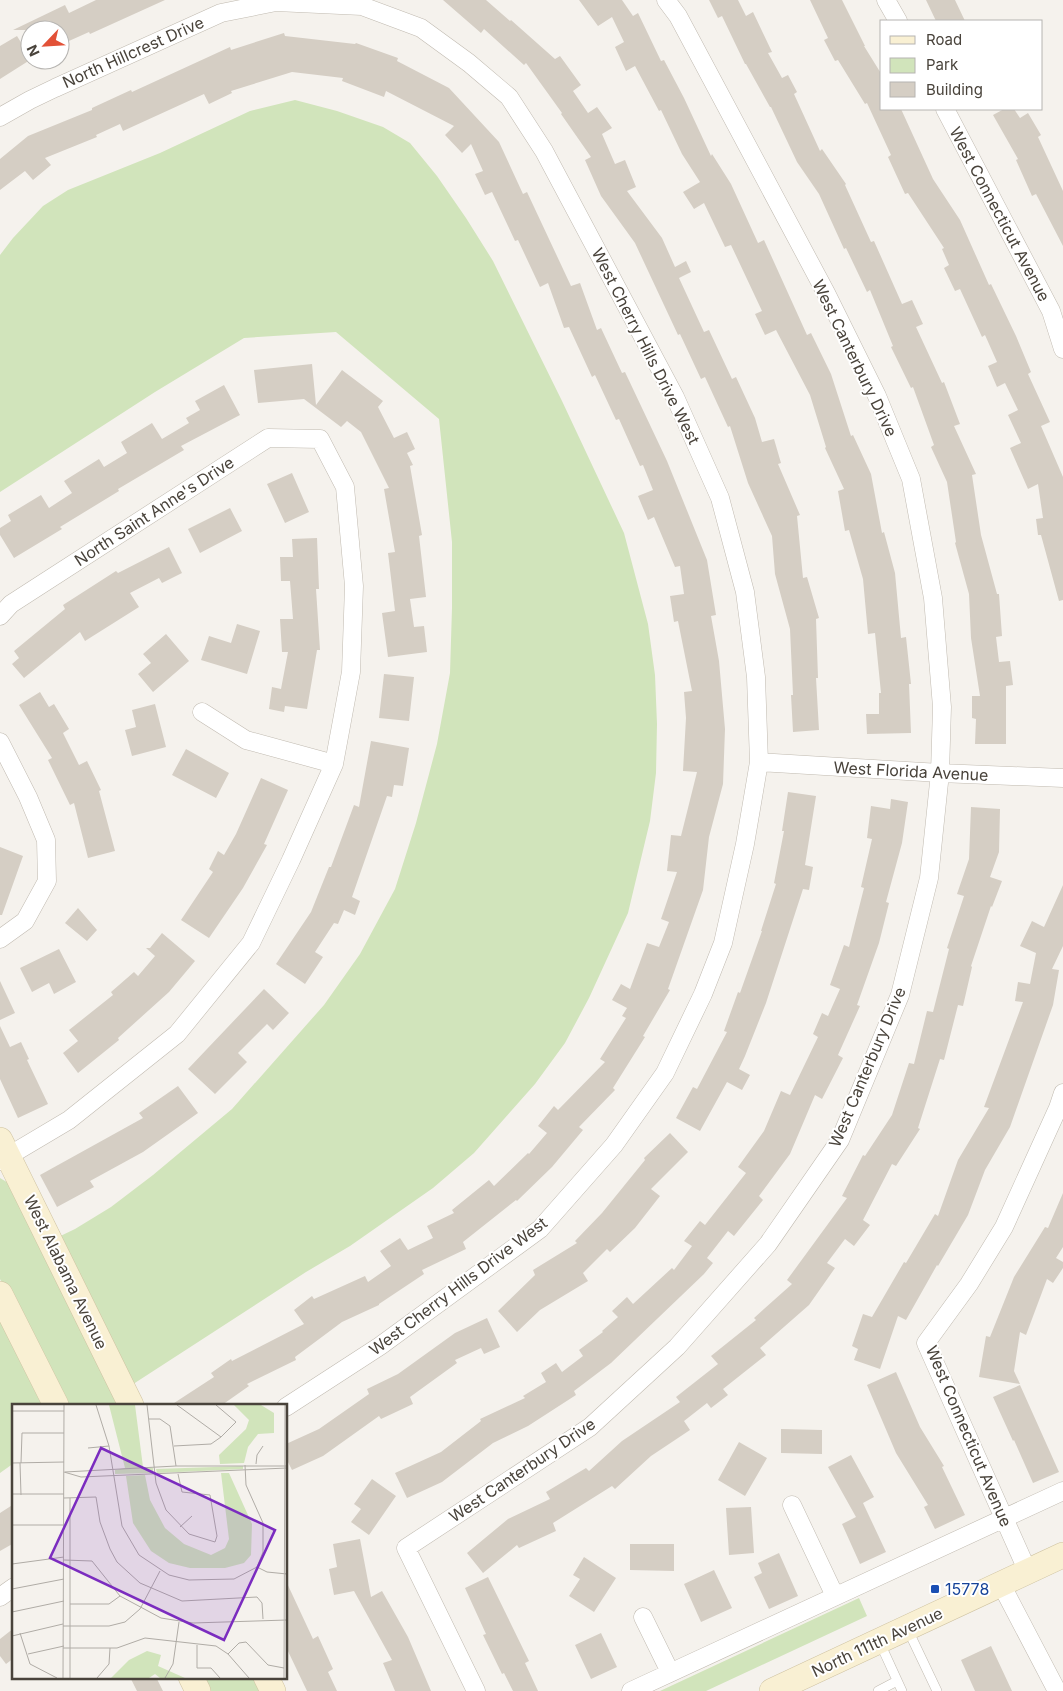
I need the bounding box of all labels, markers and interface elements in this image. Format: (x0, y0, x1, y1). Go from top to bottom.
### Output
street label: North Hillcrest Drive (59, 12, 207, 92)
north arrow (20, 20, 70, 70)
legend (880, 20, 1043, 110)
text: Road (926, 30, 962, 49)
text: N (23, 42, 43, 59)
text: Park (926, 55, 959, 74)
text: Building (926, 80, 983, 99)
street label: West Connecticut Avenue (945, 123, 1055, 305)
street label: West Cherry Hills Drive West (588, 245, 704, 447)
street label: West Canterbury Drive (808, 276, 902, 440)
street label: North Saint Anne's Drive (71, 452, 237, 570)
street label: West Florida Avenue (833, 757, 989, 785)
street label: West Canterbury Drive (824, 984, 910, 1150)
street label: West Alabama Avenue (20, 1192, 112, 1352)
street label: West Cherry Hills Drive West (365, 1213, 551, 1359)
street label: West Connecticut Avenue (922, 1342, 1016, 1530)
inset map (12, 1404, 288, 1678)
street label: West Canterbury Drive (445, 1414, 599, 1526)
place label: 15778 (945, 1579, 989, 1599)
marker: 15778 (929, 1583, 941, 1595)
street label: North 111th Avenue (808, 1603, 946, 1681)

